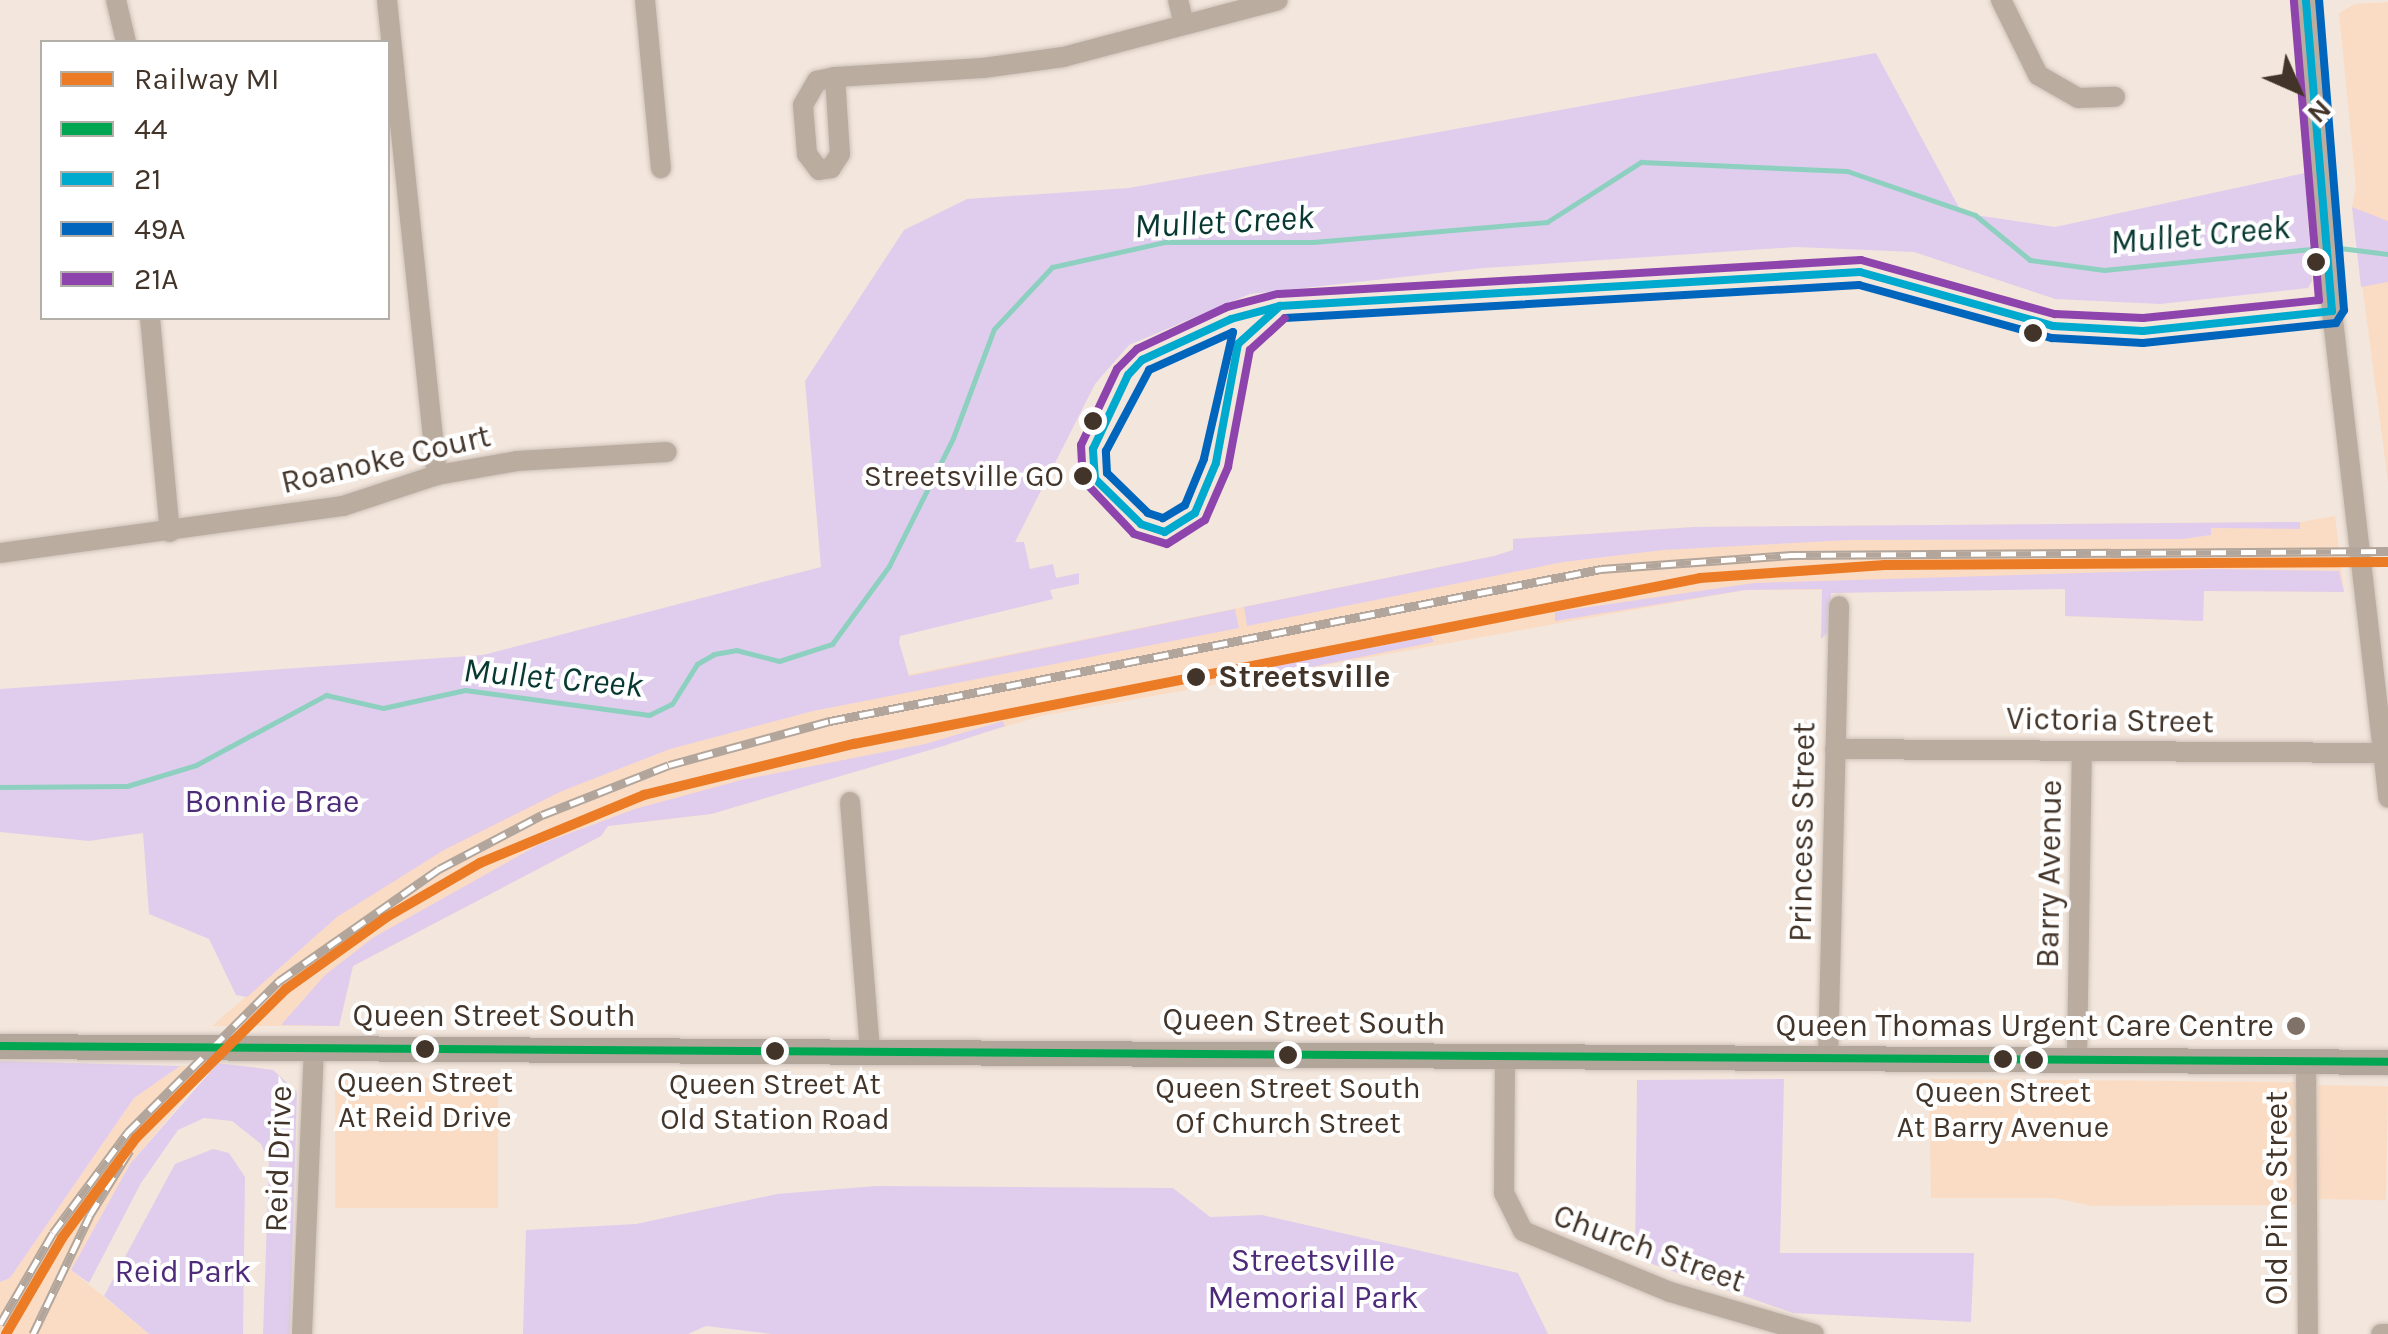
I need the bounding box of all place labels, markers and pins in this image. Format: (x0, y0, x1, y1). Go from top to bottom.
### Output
unlabelled marker (2306, 252, 2326, 272)
unlabelled marker (2023, 323, 2043, 343)
unlabelled marker (1083, 411, 1103, 431)
place label: Streetsville GO (864, 458, 1064, 494)
marker: Streetsville GO (1073, 466, 1093, 486)
place label: Streetsville (1218, 658, 1391, 696)
marker: Streetsville (1183, 664, 1209, 690)
place label: Queen Thomas Urgent Care Centre (1776, 1007, 2274, 1045)
marker: Queen Thomas Urgent Care Centre (2283, 1013, 2309, 1039)
marker: Queen Street At Reid Drive (415, 1039, 435, 1059)
marker: Queen Street At Old Station Road (765, 1041, 785, 1061)
marker: Queen Street South Of Church Street (1278, 1045, 1298, 1065)
marker: Queen Street At Barry Avenue (1993, 1049, 2013, 1069)
unlabelled marker (2024, 1050, 2044, 1070)
place label: Queen Street At Reid Drive (337, 1064, 513, 1134)
place label: Queen Street At Old Station Road (660, 1066, 890, 1136)
place label: Queen Street South Of Church Street (1155, 1070, 1421, 1140)
place label: Queen Street At Barry Avenue (1897, 1074, 2109, 1144)

